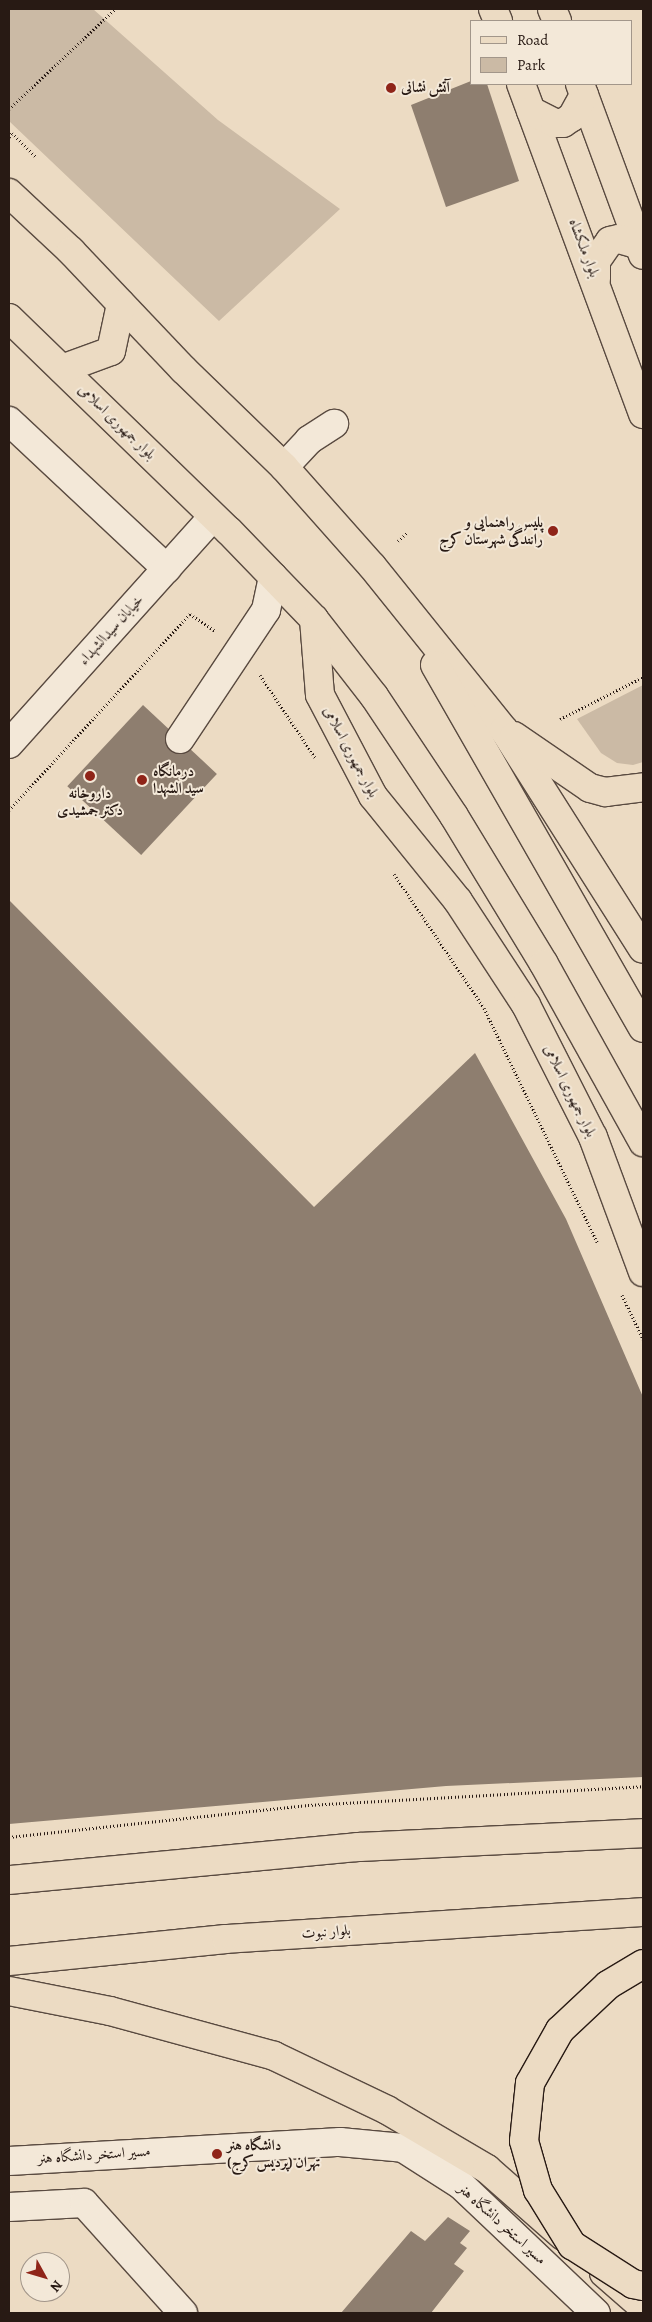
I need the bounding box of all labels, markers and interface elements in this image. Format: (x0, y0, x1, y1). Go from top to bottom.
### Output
legend (470, 20, 632, 85)
text: Road (517, 30, 548, 50)
text: Park (517, 55, 545, 75)
place label: آتش نشانی (401, 79, 450, 97)
marker: آتش نشانی (385, 82, 397, 94)
street label: بلوار ملکشاه (565, 216, 603, 280)
street label: بلوار جمهوری اسلامی (74, 380, 160, 464)
place label: پلیس راهنمایی و رانندگی شهرستان کرج (439, 513, 543, 548)
marker: پلیس راهنمایی و رانندگی شهرستان کرج (547, 525, 559, 537)
street label: خیابان سیدالشهداء (75, 591, 147, 669)
street label: بلوار جمهوری اسلامی (319, 703, 383, 801)
place label: درمانگاه سید الشهدا (153, 762, 204, 797)
marker: داروخانه دکتر جمشیدی (84, 770, 96, 782)
marker: درمانگاه سید الشهدا (135, 773, 149, 787)
place label: داروخانه دکتر جمشیدی (57, 784, 123, 819)
street label: بلوار جمهوری اسلامی (540, 1042, 600, 1140)
street label: بلوار نبوت (301, 1921, 351, 1943)
place label: دانشگاه هنر تهران (پردیس کرج) (227, 2136, 320, 2171)
street label: مسیر استخر دانشگاه هنر (37, 2142, 151, 2168)
marker: دانشگاه هنر تهران (پردیس کرج) (211, 2148, 223, 2160)
street label: مسیر استخر دانشگاه هنر (454, 2179, 550, 2269)
north arrow (20, 2252, 70, 2302)
text: N (46, 2276, 67, 2296)

